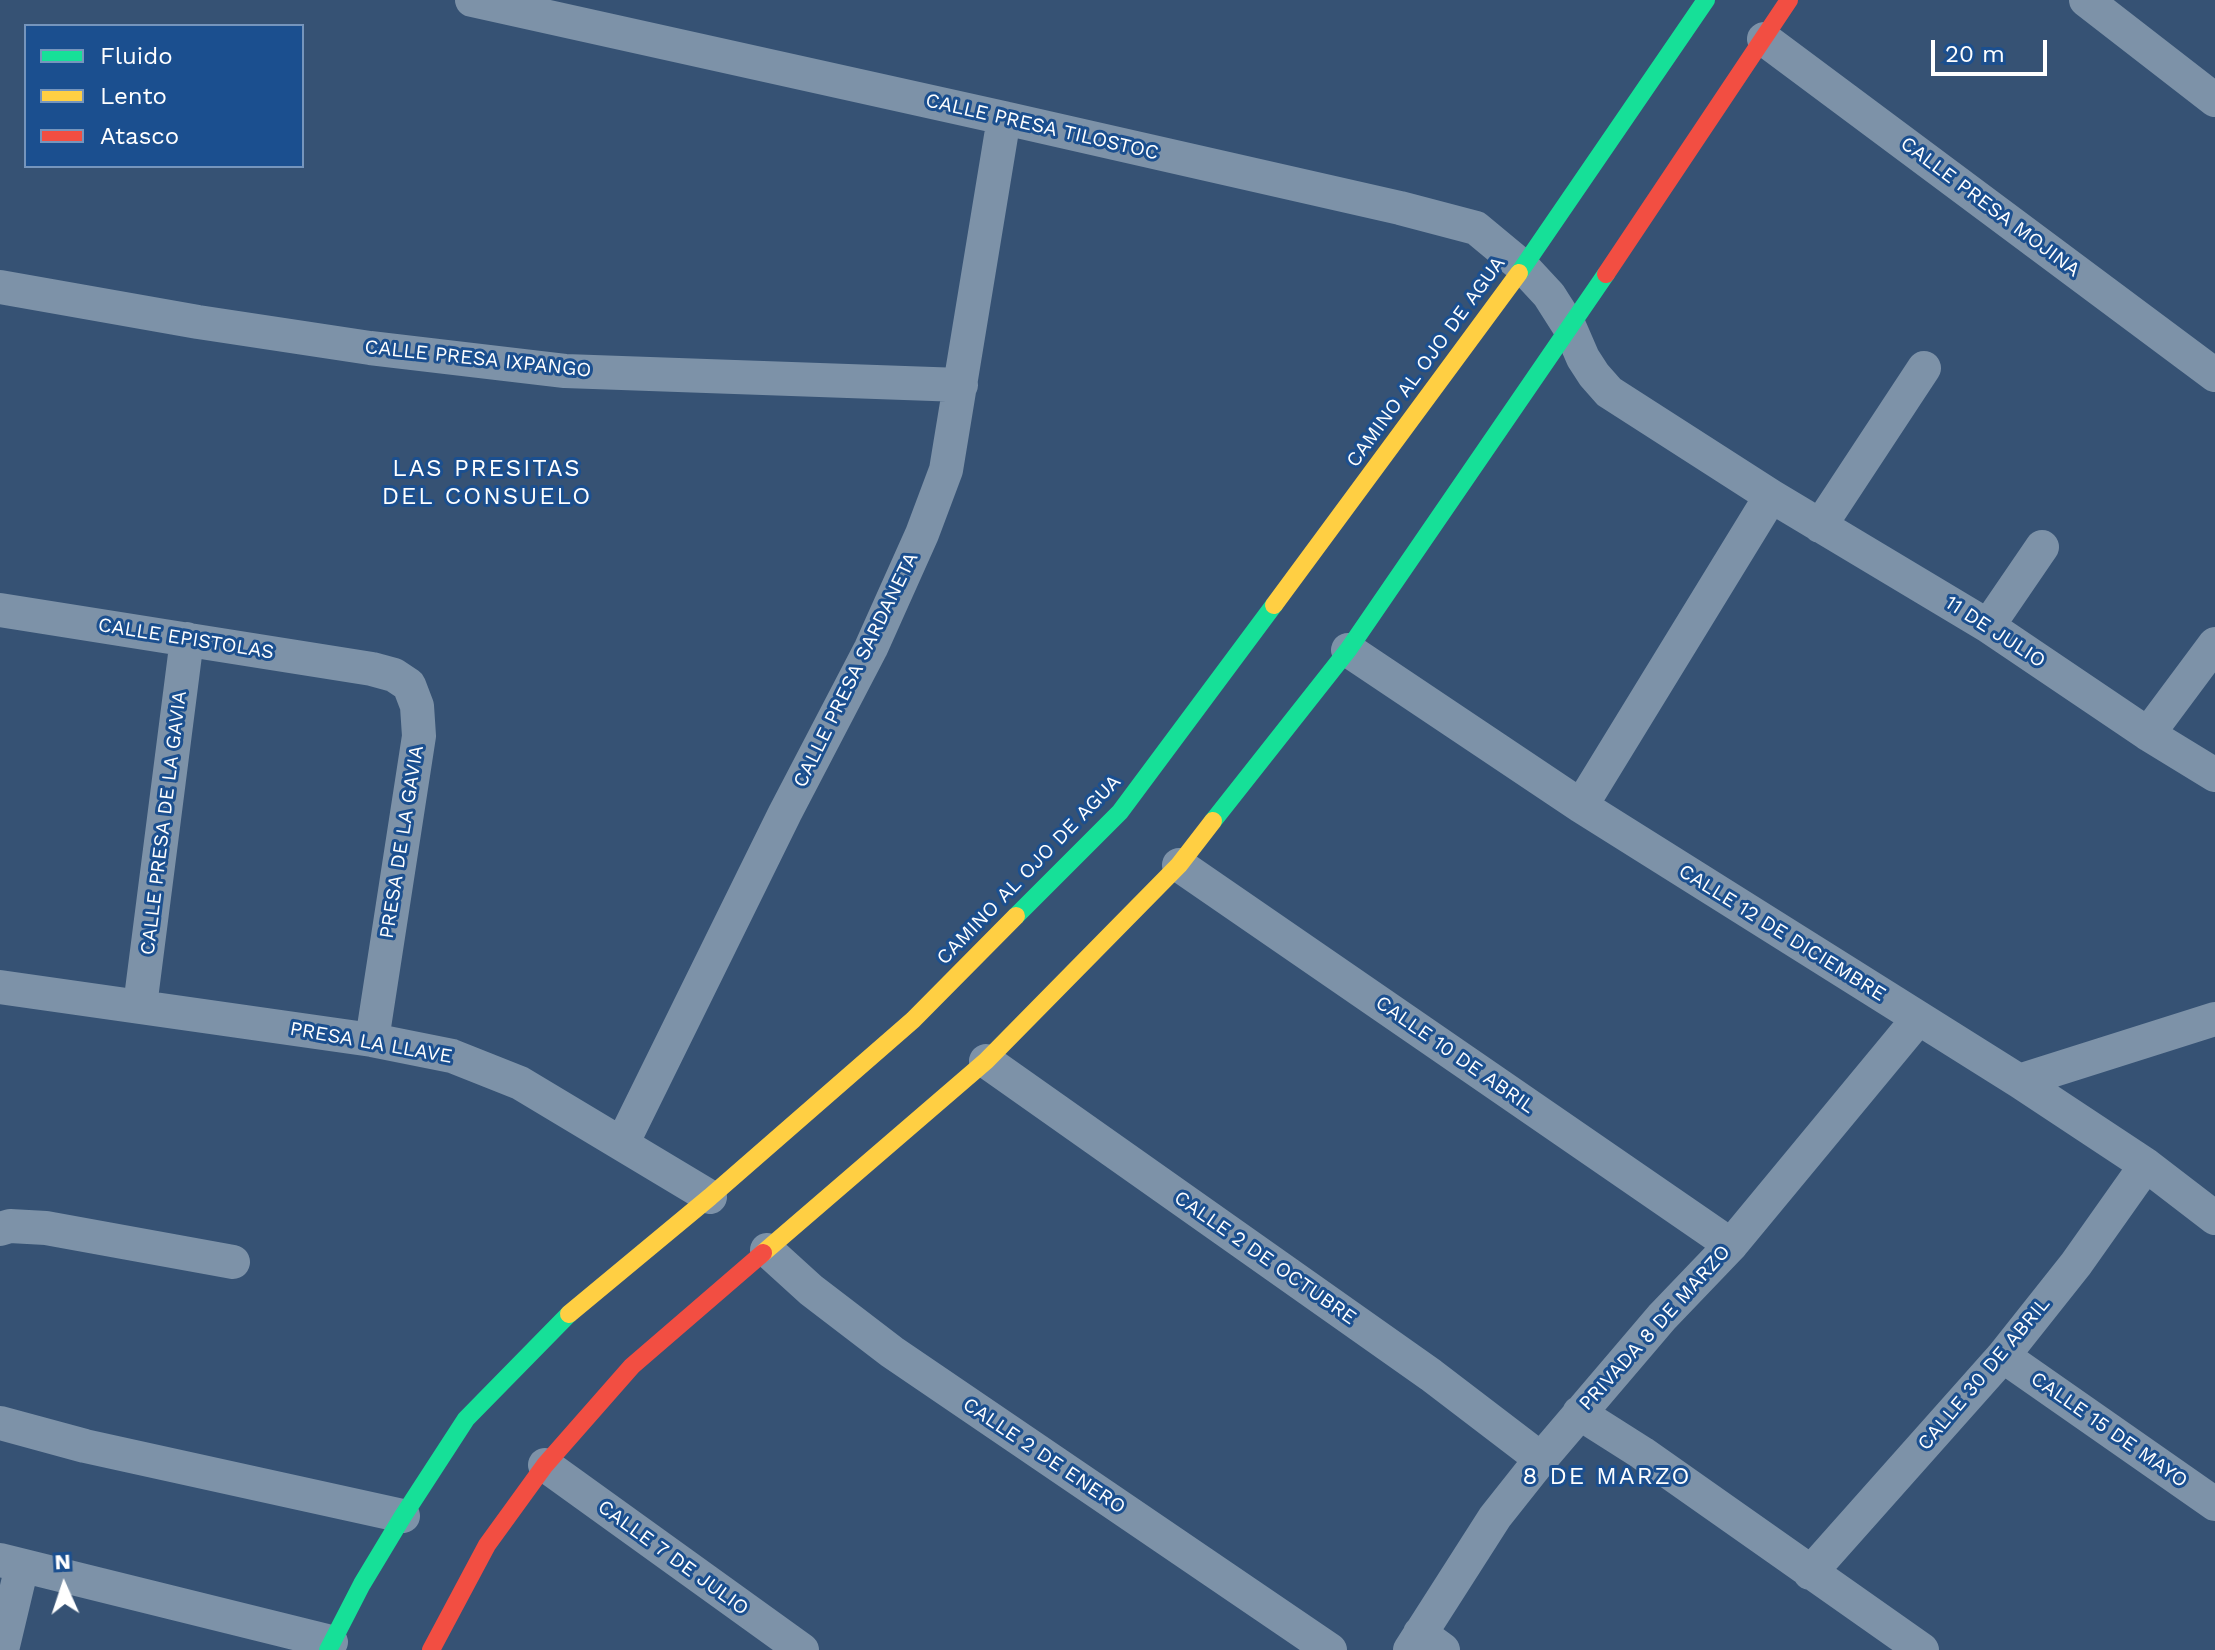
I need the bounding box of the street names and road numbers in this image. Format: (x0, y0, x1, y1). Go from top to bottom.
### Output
street label: CALLE PRESA TILOSTOC (923, 89, 1161, 165)
street label: CALLE PRESA MOJINA (1896, 132, 2084, 282)
street label: CAMINO AL OJO DE AGUA (1341, 252, 1511, 472)
street label: CALLE PRESA IXPANGO (363, 335, 593, 383)
street label: CALLE PRESA SARDANETA (789, 549, 923, 791)
street label: 11 DE JULIO (1940, 591, 2050, 673)
street label: CALLE EPISTOLAS (96, 613, 276, 665)
street label: CALLE PRESA DE LA GAVIA (136, 690, 192, 956)
street label: PRESA DE LA GAVIA (375, 744, 429, 940)
street label: CAMINO AL OJO DE AGUA (932, 770, 1126, 970)
street label: CALLE 12 DE DICIEMBRE (1674, 859, 1890, 1007)
street label: CALLE 10 DE ABRIL (1371, 991, 1539, 1119)
street label: PRESA LA LLAVE (288, 1017, 454, 1069)
street label: CALLE 2 DE OCTUBRE (1169, 1186, 1361, 1330)
street label: PRIVADA 8 DE MARZO (1574, 1240, 1736, 1416)
street label: CALLE 30 DE ABRIL (1913, 1292, 2055, 1456)
street label: CALLE 15 DE MAYO (2026, 1367, 2192, 1493)
street label: CALLE 2 DE ENERO (958, 1393, 1130, 1519)
street label: CALLE 7 DE JULIO (593, 1495, 753, 1621)

